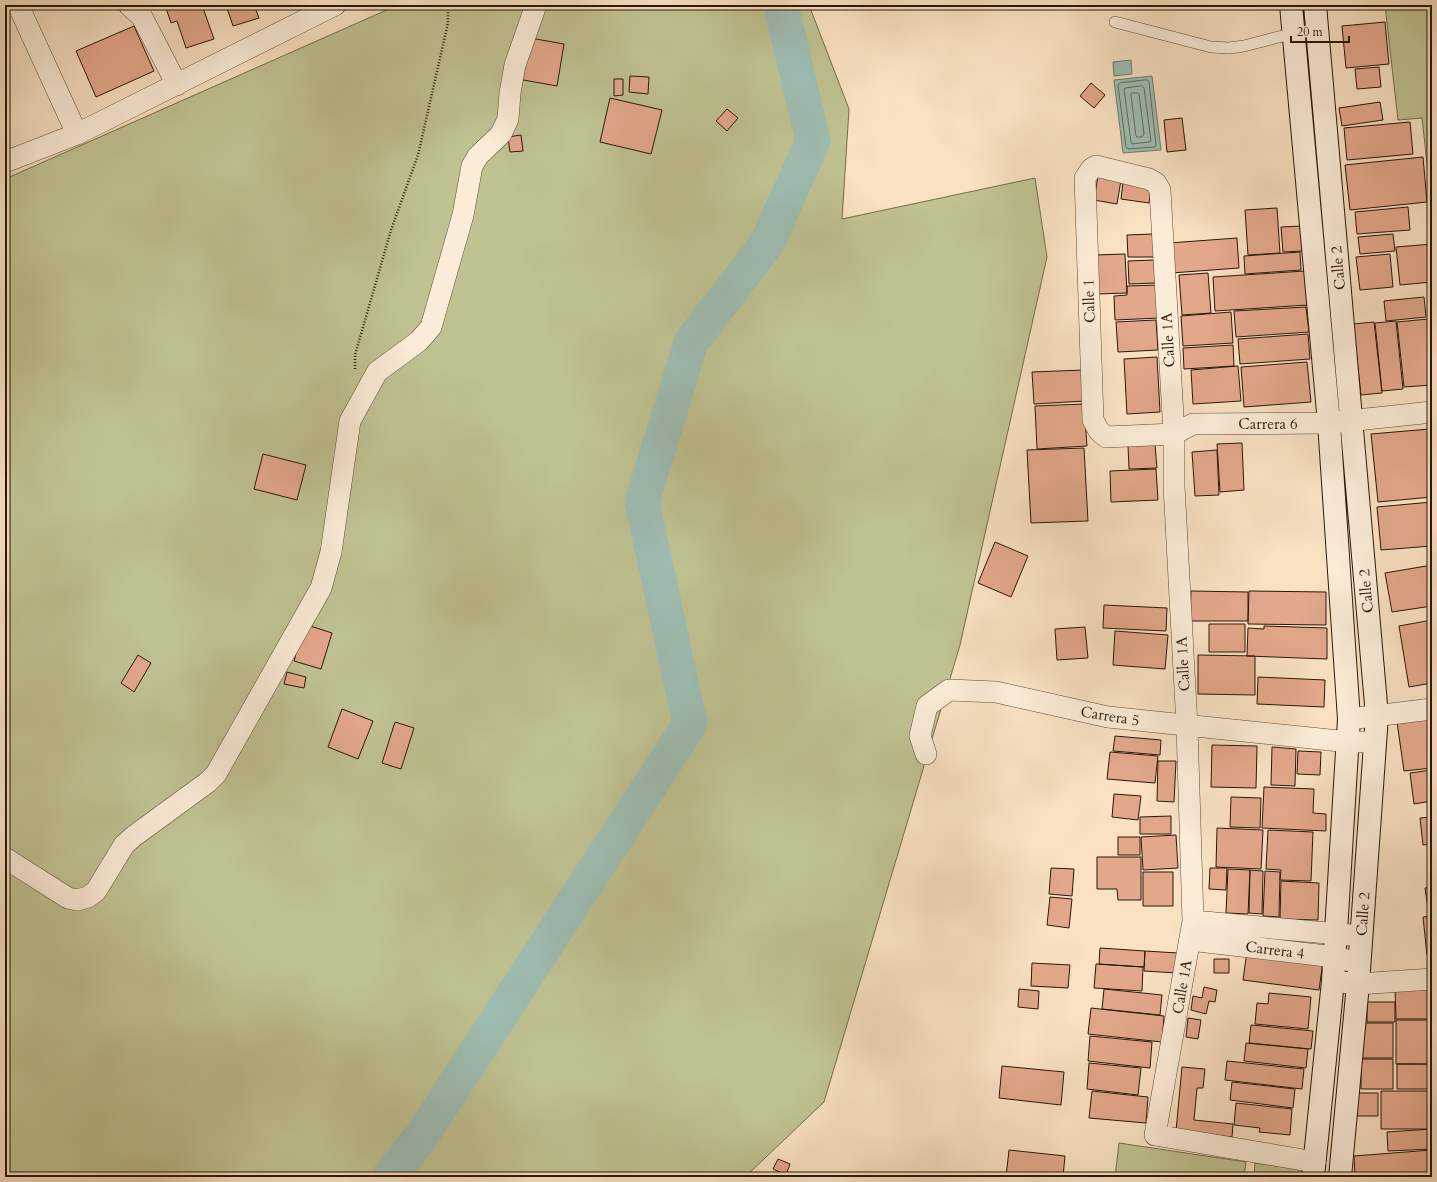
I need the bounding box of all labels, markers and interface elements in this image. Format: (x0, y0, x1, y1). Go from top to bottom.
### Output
scale bar (1291, 18, 1349, 44)
text: 20 m (1297, 24, 1324, 40)
street label: Calle 2 (1326, 245, 1350, 291)
street label: Calle 1 (1078, 279, 1100, 323)
street label: Calle 1A (1157, 312, 1179, 368)
street label: Carrera 6 (1238, 414, 1298, 434)
street label: Calle 2 (1354, 568, 1378, 614)
street label: Calle 1A (1172, 636, 1194, 692)
street label: Carrera 5 (1079, 701, 1141, 731)
street label: Calle 2 (1351, 891, 1375, 937)
street label: Carrera 4 (1244, 936, 1306, 964)
street label: Calle 1A (1167, 958, 1197, 1016)

